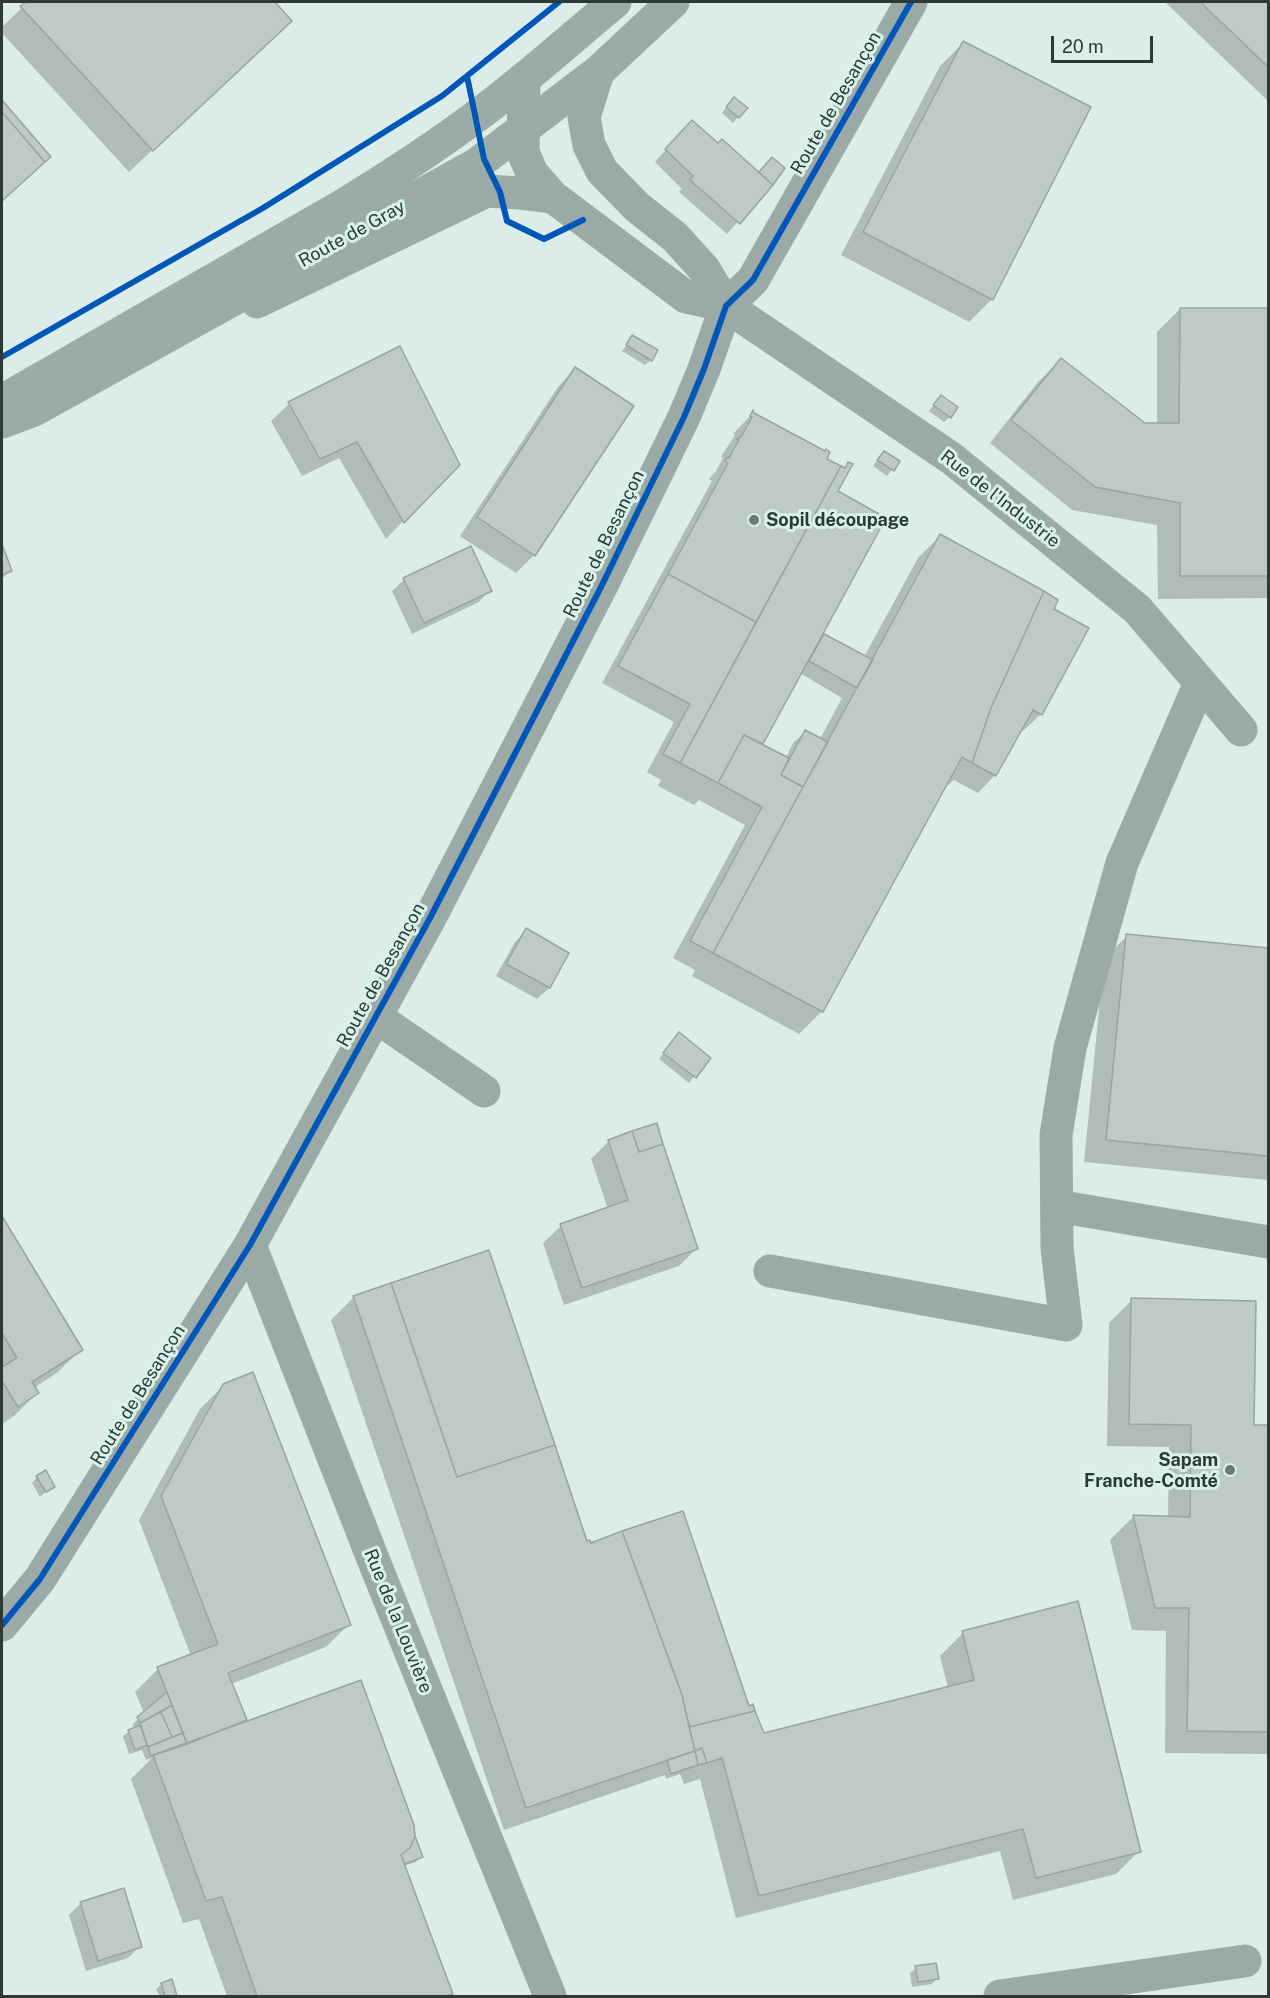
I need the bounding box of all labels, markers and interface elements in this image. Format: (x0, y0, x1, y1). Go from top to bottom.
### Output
scale bar (1054, 24, 1156, 62)
street label: Route de Besançon (786, 28, 886, 178)
text: 20 m (1062, 36, 1104, 57)
street label: Route de Gray (295, 196, 409, 272)
street label: Rue de l'Industrie (936, 446, 1064, 552)
street label: Route de Besançon (559, 467, 649, 621)
place label: Sopil découpage (766, 509, 909, 531)
marker: Sopil découpage (747, 513, 761, 527)
street label: Route de Besançon (332, 899, 430, 1051)
street label: Route de Besançon (86, 1321, 190, 1469)
place label: Sapam Franche-Comté (1084, 1449, 1218, 1492)
marker: Sapam Franche-Comté (1223, 1463, 1237, 1477)
street label: Rue de la Louvière (359, 1546, 437, 1696)

